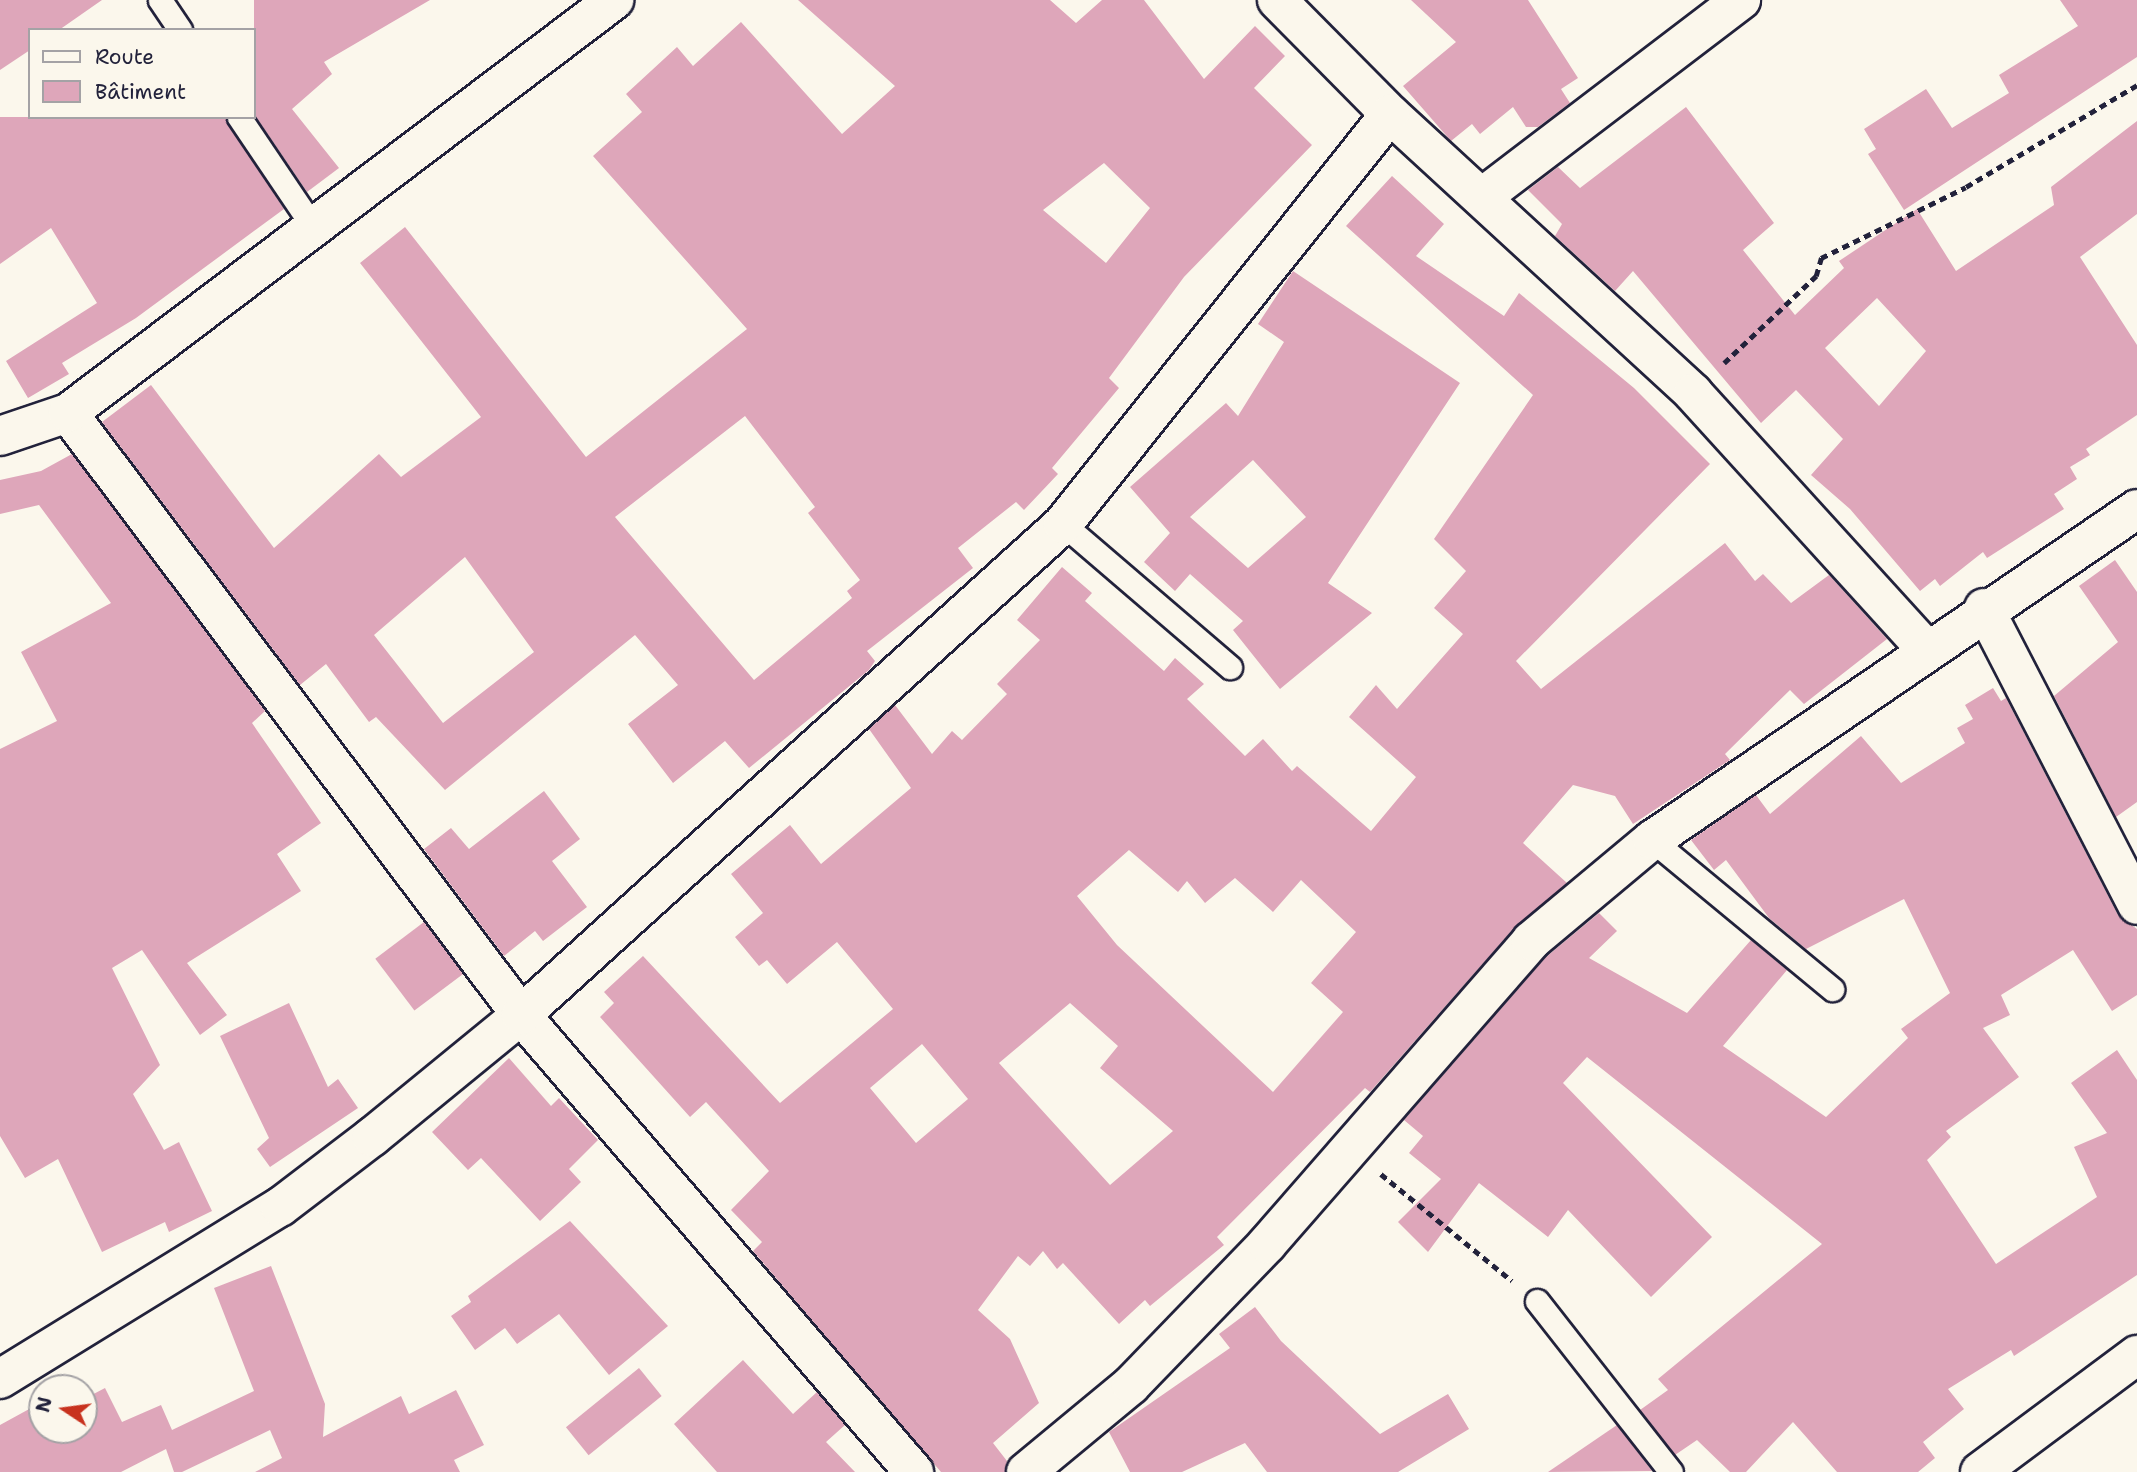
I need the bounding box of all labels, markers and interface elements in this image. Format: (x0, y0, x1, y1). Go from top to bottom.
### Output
legend (28, 28, 256, 119)
text: Route (95, 43, 154, 71)
text: Bâtiment (95, 78, 186, 106)
north arrow (28, 1374, 98, 1444)
text: N (30, 1394, 58, 1415)

